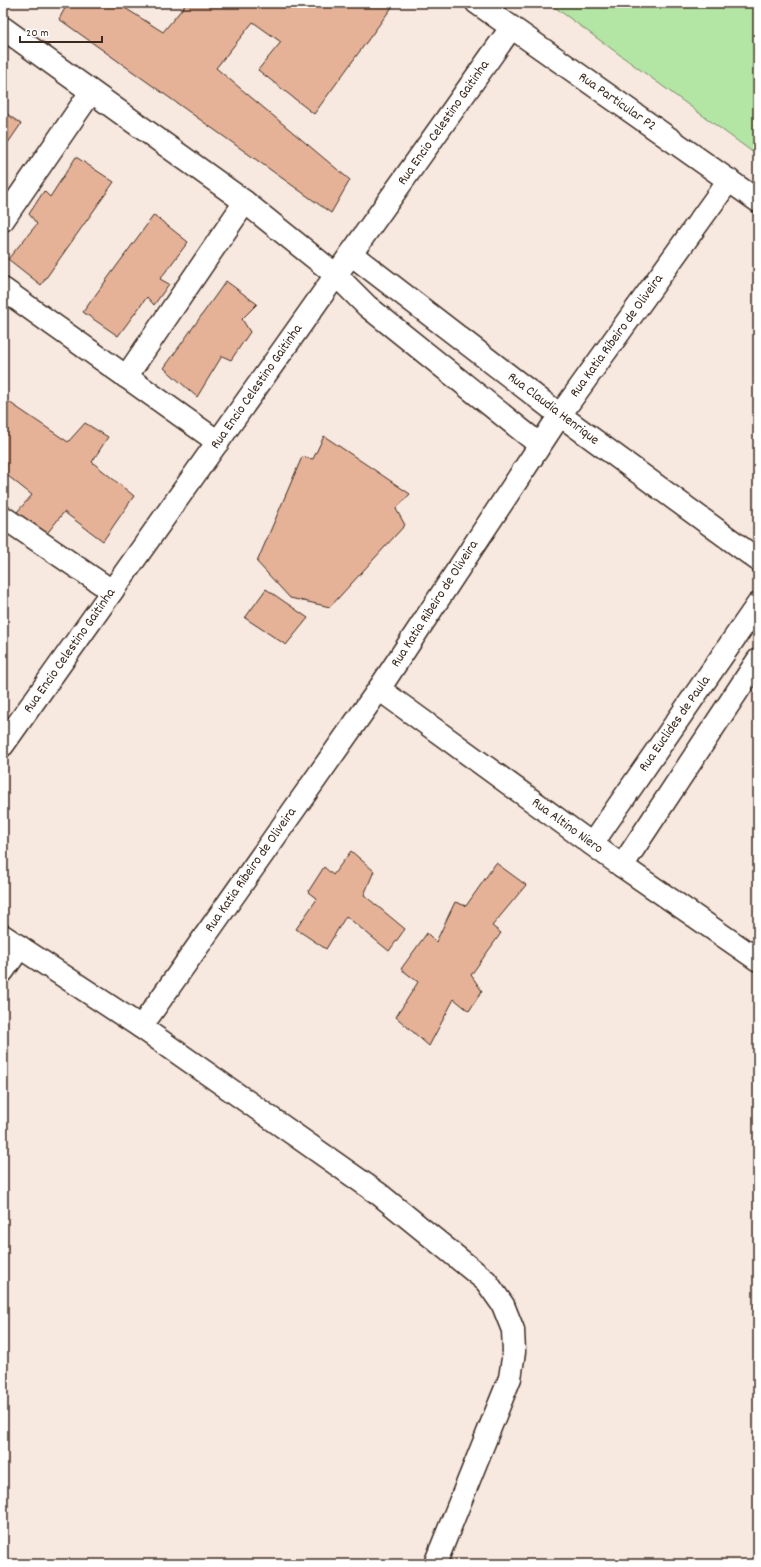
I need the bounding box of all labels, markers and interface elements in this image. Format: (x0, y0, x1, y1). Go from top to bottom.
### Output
scale bar (20, 18, 102, 44)
text: 20 m (26, 25, 49, 42)
street label: Rua Encio Celestino Gaitinha (393, 56, 495, 190)
street label: Rua Particular P2 (574, 68, 660, 136)
street label: Rua Katia Ribeiro de Oliveira (565, 270, 669, 402)
street label: Rua Encio Celestino Gaitinha (206, 320, 308, 454)
street label: Rua Claudia Henrique (503, 368, 603, 450)
street label: Rua Katia Ribeiro de Oliveira (386, 536, 484, 672)
street label: Rua Encio Celestino Gaitinha (19, 584, 121, 718)
street label: Rua Euclides de Paula (634, 672, 716, 776)
street label: Rua Altino Niero (527, 793, 607, 859)
street label: Rua Katia Ribeiro de Oliveira (200, 803, 302, 936)

